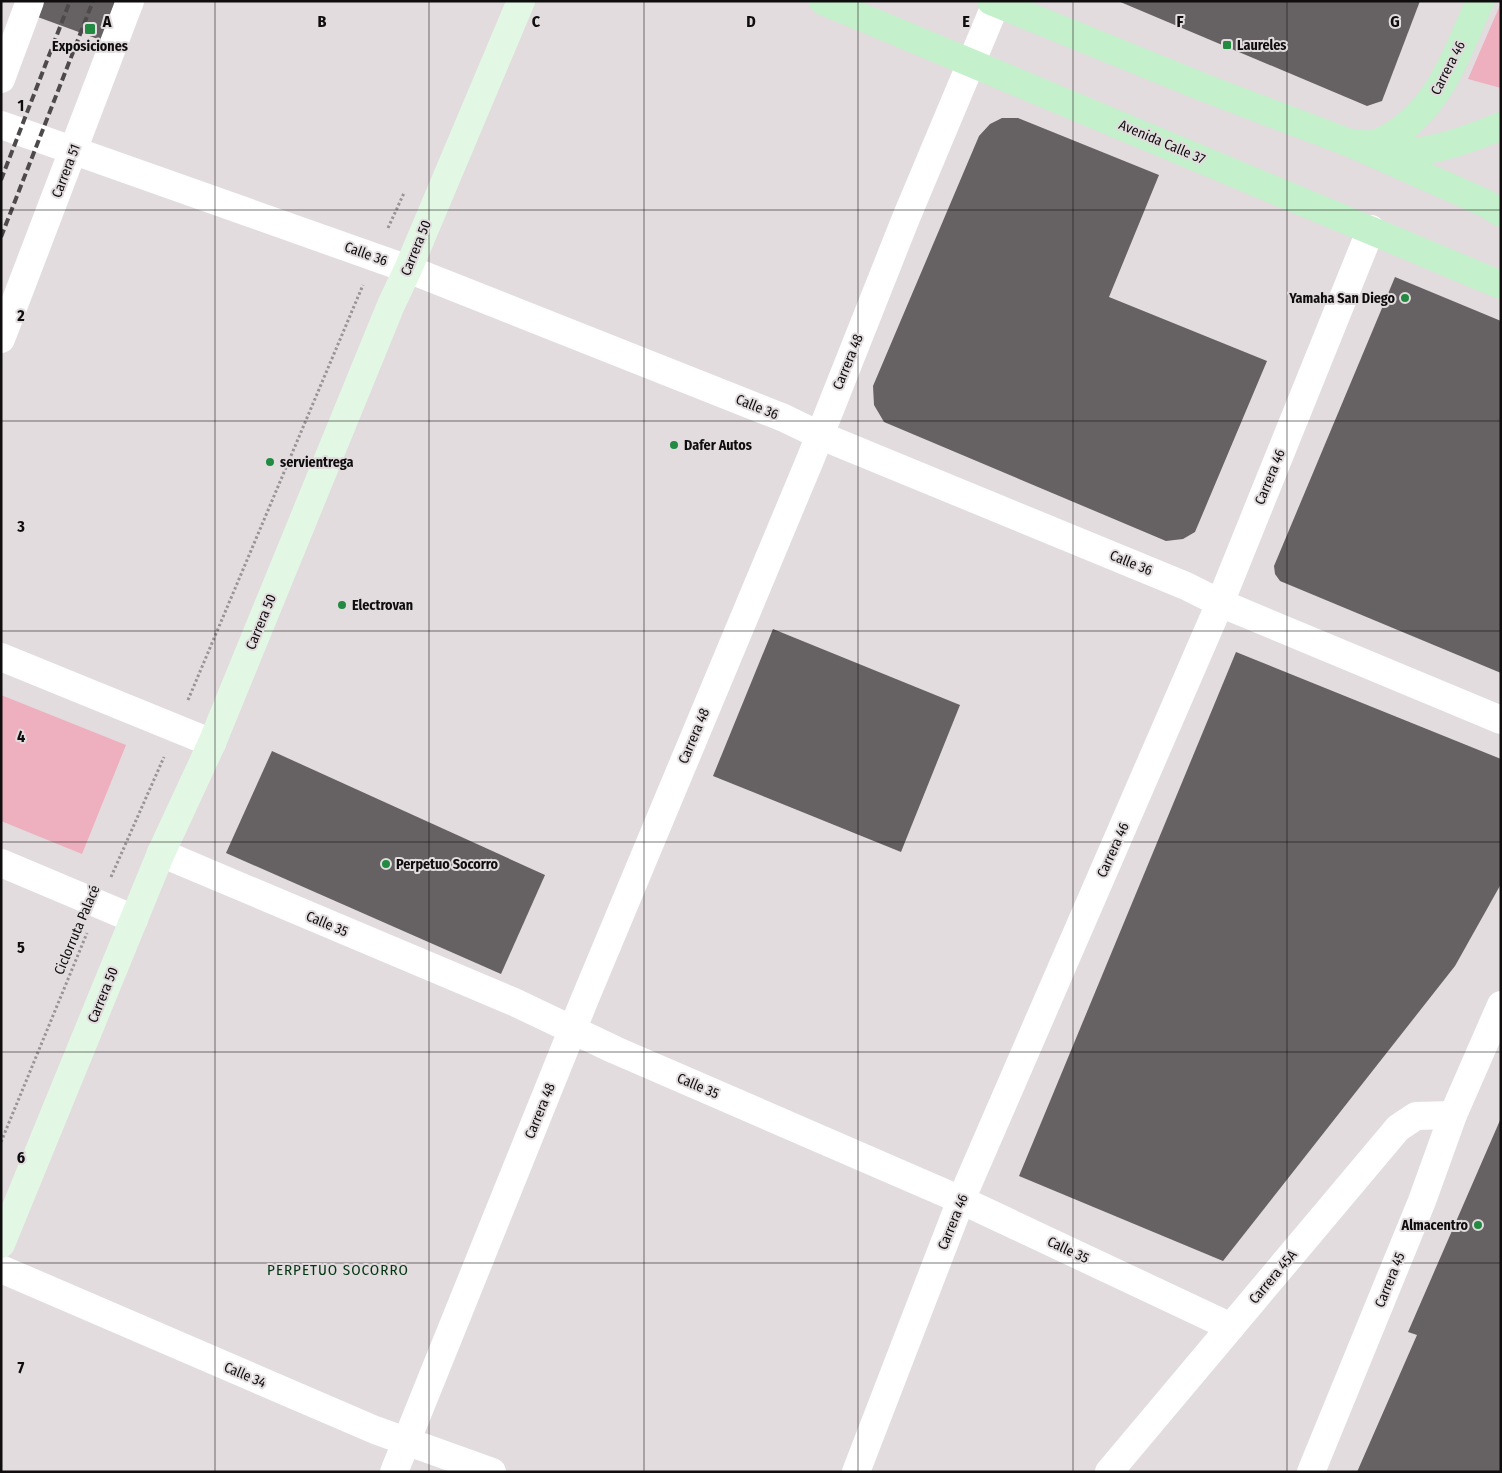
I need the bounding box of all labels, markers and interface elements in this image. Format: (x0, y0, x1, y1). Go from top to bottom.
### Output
text: A (102, 12, 112, 31)
text: B (318, 12, 327, 31)
text: C (532, 12, 541, 31)
text: D (746, 12, 756, 31)
text: E (962, 12, 970, 31)
text: F (1176, 12, 1184, 31)
text: G (1390, 12, 1400, 31)
marker: Exposiciones (83, 22, 97, 36)
place label: Laureles (1237, 37, 1286, 54)
place label: Exposiciones (52, 38, 128, 55)
street label: Carrera 46 (1427, 38, 1469, 98)
marker: Laureles (1221, 39, 1233, 51)
text: 1 (18, 96, 24, 115)
street label: Avenida Calle 37 (1116, 116, 1208, 168)
street label: Carrera 51 (48, 142, 84, 200)
street label: Carrera 50 (397, 218, 435, 278)
street label: Calle 36 (342, 238, 390, 270)
place label: Yamaha San Diego (1288, 290, 1396, 307)
marker: Yamaha San Diego (1399, 292, 1411, 304)
text: 2 (16, 306, 25, 325)
street label: Carrera 48 (829, 332, 867, 392)
street label: Calle 36 (733, 391, 781, 423)
place label: Dafer Autos (684, 437, 752, 454)
marker: Dafer Autos (668, 439, 680, 451)
street label: Carrera 46 (1251, 447, 1289, 507)
place label: servientrega (280, 454, 353, 471)
marker: servientrega (264, 456, 276, 468)
text: 3 (16, 517, 25, 536)
street label: Calle 36 (1107, 547, 1155, 579)
street label: Carrera 50 (242, 592, 280, 652)
place label: Electrovan (352, 597, 413, 614)
marker: Electrovan (336, 599, 348, 611)
street label: Carrera 48 (675, 706, 713, 766)
text: 4 (17, 727, 25, 746)
street label: Carrera 46 (1093, 820, 1133, 880)
place label: Perpetuo Socorro (396, 856, 499, 873)
marker: Perpetuo Socorro (380, 858, 392, 870)
street label: Ciclorruta Palacé (50, 883, 104, 977)
street label: Calle 35 (303, 908, 351, 940)
text: 5 (17, 938, 25, 957)
street label: Carrera 50 (84, 965, 122, 1025)
street label: Calle 35 (674, 1070, 722, 1102)
street label: Carrera 48 (521, 1081, 559, 1141)
text: 6 (17, 1148, 25, 1167)
street label: Carrera 46 (934, 1192, 972, 1252)
place label: Almacentro (1401, 1217, 1469, 1234)
marker: Almacentro (1472, 1219, 1484, 1231)
street label: Calle 35 (1044, 1233, 1092, 1267)
street label: Carrera 45A (1246, 1246, 1301, 1307)
street label: Carrera 45 (1371, 1250, 1409, 1310)
district label: PERPETUO SOCORRO (267, 1261, 409, 1279)
text: 7 (18, 1358, 25, 1377)
street label: Calle 34 (221, 1359, 269, 1392)

